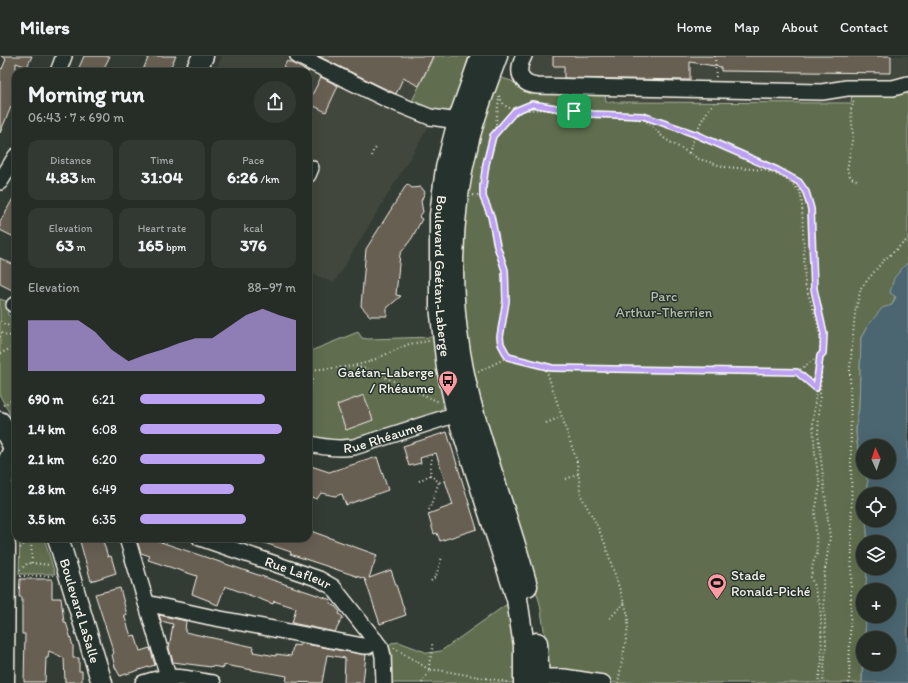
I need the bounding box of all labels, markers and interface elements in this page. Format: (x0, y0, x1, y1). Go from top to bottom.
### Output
text: Milers (20, 16, 70, 39)
text: Home (677, 19, 712, 36)
text: Map (734, 19, 760, 36)
text: About (782, 19, 818, 36)
text: Contact (840, 19, 888, 36)
text: Morning run (28, 81, 144, 108)
button: share (254, 81, 296, 123)
pin (557, 94, 591, 128)
icon: arrive (563, 100, 585, 122)
text: 06:43 · 7 × 690 m (28, 110, 124, 125)
text: Distance (50, 154, 91, 167)
text: Time (150, 154, 174, 167)
text: Pace (242, 154, 264, 167)
text: 4.83 (46, 167, 79, 187)
text: 31:04 (141, 167, 183, 187)
text: 6:26 (227, 167, 258, 187)
text: km (79, 173, 96, 186)
text: /km (258, 173, 280, 186)
street label: Boulevard Gaétan-Laberge (431, 194, 454, 358)
text: Elevation (49, 222, 93, 235)
text: Heart rate (138, 222, 186, 235)
text: kcal (244, 222, 263, 235)
text: 63 (56, 235, 74, 255)
text: 165 (138, 235, 163, 255)
text: 376 (240, 235, 267, 255)
text: m (74, 241, 86, 254)
text: bpm (163, 241, 186, 254)
text: Elevation (28, 280, 80, 295)
text: 88–97 m (247, 280, 296, 295)
park label: Parc Arthur-Therrien (616, 288, 713, 321)
place label: Gaétan-Laberge / Rhéaume (337, 364, 434, 397)
bus stop icon: Gaétan-Laberge / Rhéaume (437, 369, 459, 397)
text: 690 m (28, 392, 64, 407)
text: 6:21 (92, 392, 115, 407)
street label: Rue Rhéaume (343, 417, 425, 457)
text: 1.4 km (28, 422, 65, 437)
text: 6:08 (92, 422, 117, 437)
north arrow (856, 439, 896, 479)
map controls (856, 439, 896, 671)
text: 2.1 km (28, 452, 64, 467)
text: 6:20 (92, 452, 117, 467)
text: 2.8 km (28, 482, 65, 497)
text: 6:49 (92, 482, 117, 497)
button: locate (856, 487, 896, 527)
text: 3.5 km (28, 512, 65, 527)
text: 6:35 (92, 512, 116, 527)
button: layers (856, 535, 896, 575)
street label: Rue Lafleur (263, 553, 335, 593)
street label: Boulevard LaSalle (56, 556, 104, 666)
place label: Stade Ronald-Piché (731, 567, 811, 600)
sports icon: Stade Ronald-Piché (706, 572, 728, 600)
button: + (856, 583, 896, 623)
button: − (856, 631, 896, 671)

